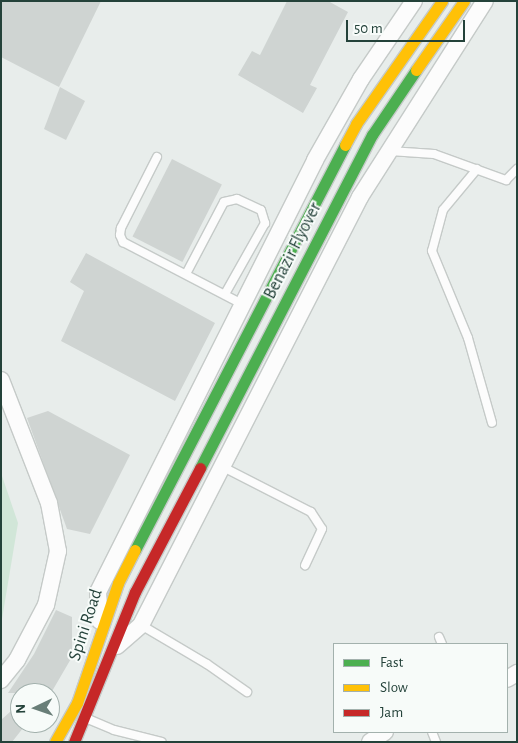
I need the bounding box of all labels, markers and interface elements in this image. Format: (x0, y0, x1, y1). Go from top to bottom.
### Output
scale bar (348, 10, 467, 42)
text: 50 m (354, 21, 383, 36)
street label: Benazir Flyover (259, 199, 327, 303)
street label: Spini Road (64, 586, 108, 664)
legend (333, 643, 508, 733)
text: Fast (380, 655, 403, 670)
text: Slow (380, 680, 408, 695)
north arrow (10, 683, 60, 733)
text: N (14, 704, 28, 714)
text: Jam (380, 705, 403, 720)

